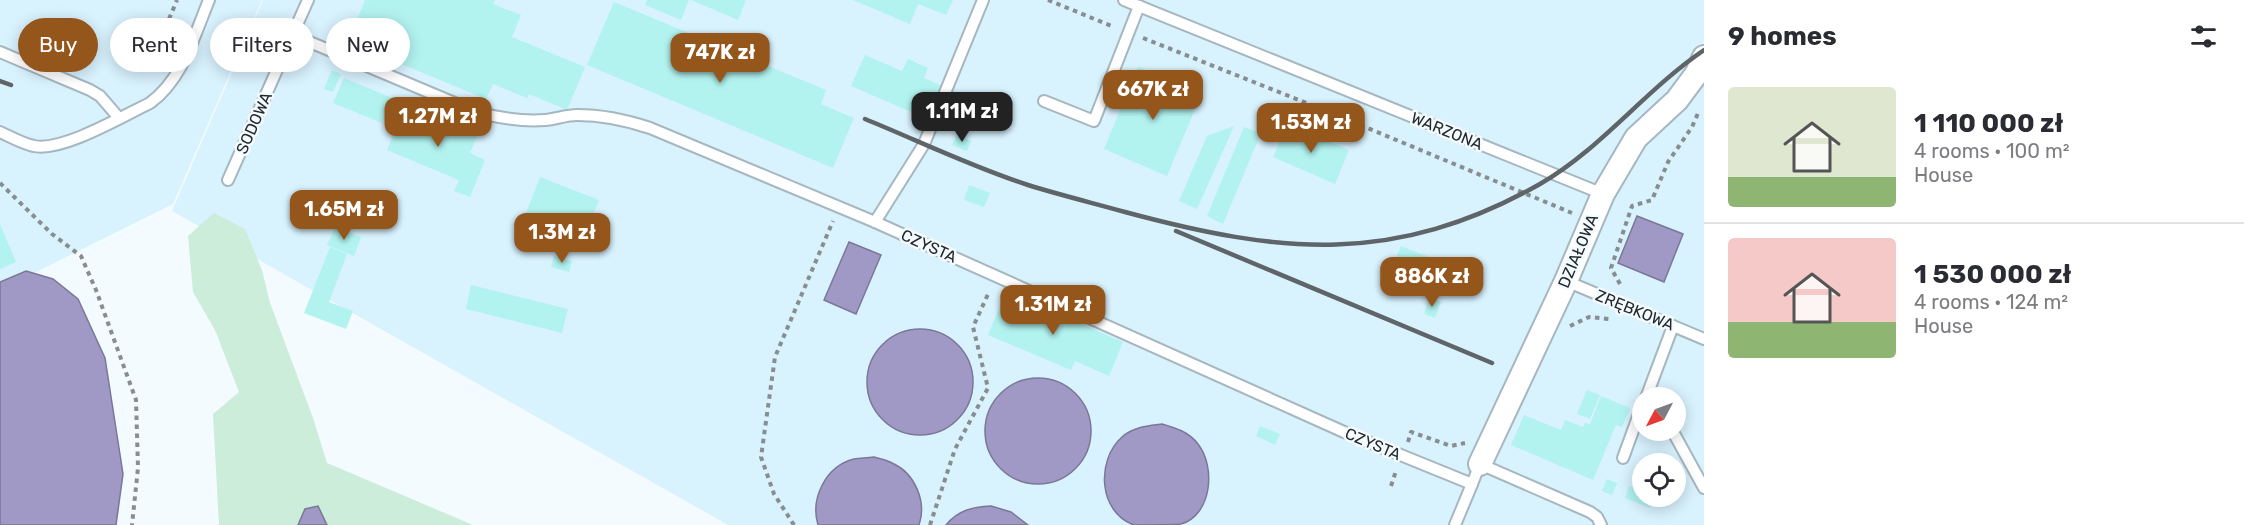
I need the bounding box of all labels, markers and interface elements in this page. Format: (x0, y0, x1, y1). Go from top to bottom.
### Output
chip: Buy (18, 18, 98, 72)
chip: Rent (110, 18, 198, 72)
chip: Filters (210, 18, 314, 72)
chip: New (326, 18, 410, 72)
icon: filters (2187, 20, 2220, 53)
text: 9 homes (1728, 21, 1837, 52)
pin: 747K zł (665, 33, 775, 84)
text: 747K zł (685, 40, 755, 64)
pin: 667K zł (1098, 70, 1208, 121)
text: 667K zł (1117, 77, 1189, 101)
street label: SODOWA (232, 89, 276, 157)
pin: 1.11M zł (900, 92, 1024, 143)
pin: 1.27M zł (376, 97, 500, 148)
text: 1.11M zł (926, 99, 998, 123)
pin: 1.53M zł (1249, 103, 1373, 154)
text: 1.27M zł (399, 104, 477, 128)
street label: WARZONA (1408, 108, 1486, 154)
text: 1 110 000 zł (1914, 108, 2063, 139)
text: 1.53M zł (1271, 110, 1351, 134)
icon: home (1776, 111, 1848, 183)
text: 4 rooms · 100 m² (1914, 139, 2070, 163)
text: House (1914, 163, 1973, 187)
pin: 1.65M zł (282, 190, 406, 241)
text: 1.65M zł (304, 197, 384, 221)
street label: DZIAŁOWA (1554, 211, 1602, 291)
pin: 1.3M zł (507, 213, 617, 264)
text: 1.3M zł (528, 220, 596, 244)
street label: CZYSTA (898, 225, 960, 267)
pin: 886K zł (1377, 257, 1487, 308)
text: 1 530 000 zł (1914, 259, 2071, 290)
icon: home (1776, 262, 1848, 334)
text: 886K zł (1394, 264, 1470, 288)
pin: 1.31M zł (991, 285, 1115, 336)
street label: ZRĘBKOWA (1592, 286, 1677, 335)
text: 4 rooms · 124 m² (1914, 290, 2068, 314)
text: 1.31M zł (1014, 292, 1092, 316)
text: House (1914, 314, 1973, 338)
north arrow (1632, 387, 1686, 441)
map controls (1632, 387, 1686, 507)
street label: CZYSTA (1342, 424, 1404, 464)
button: locate (1632, 453, 1686, 507)

